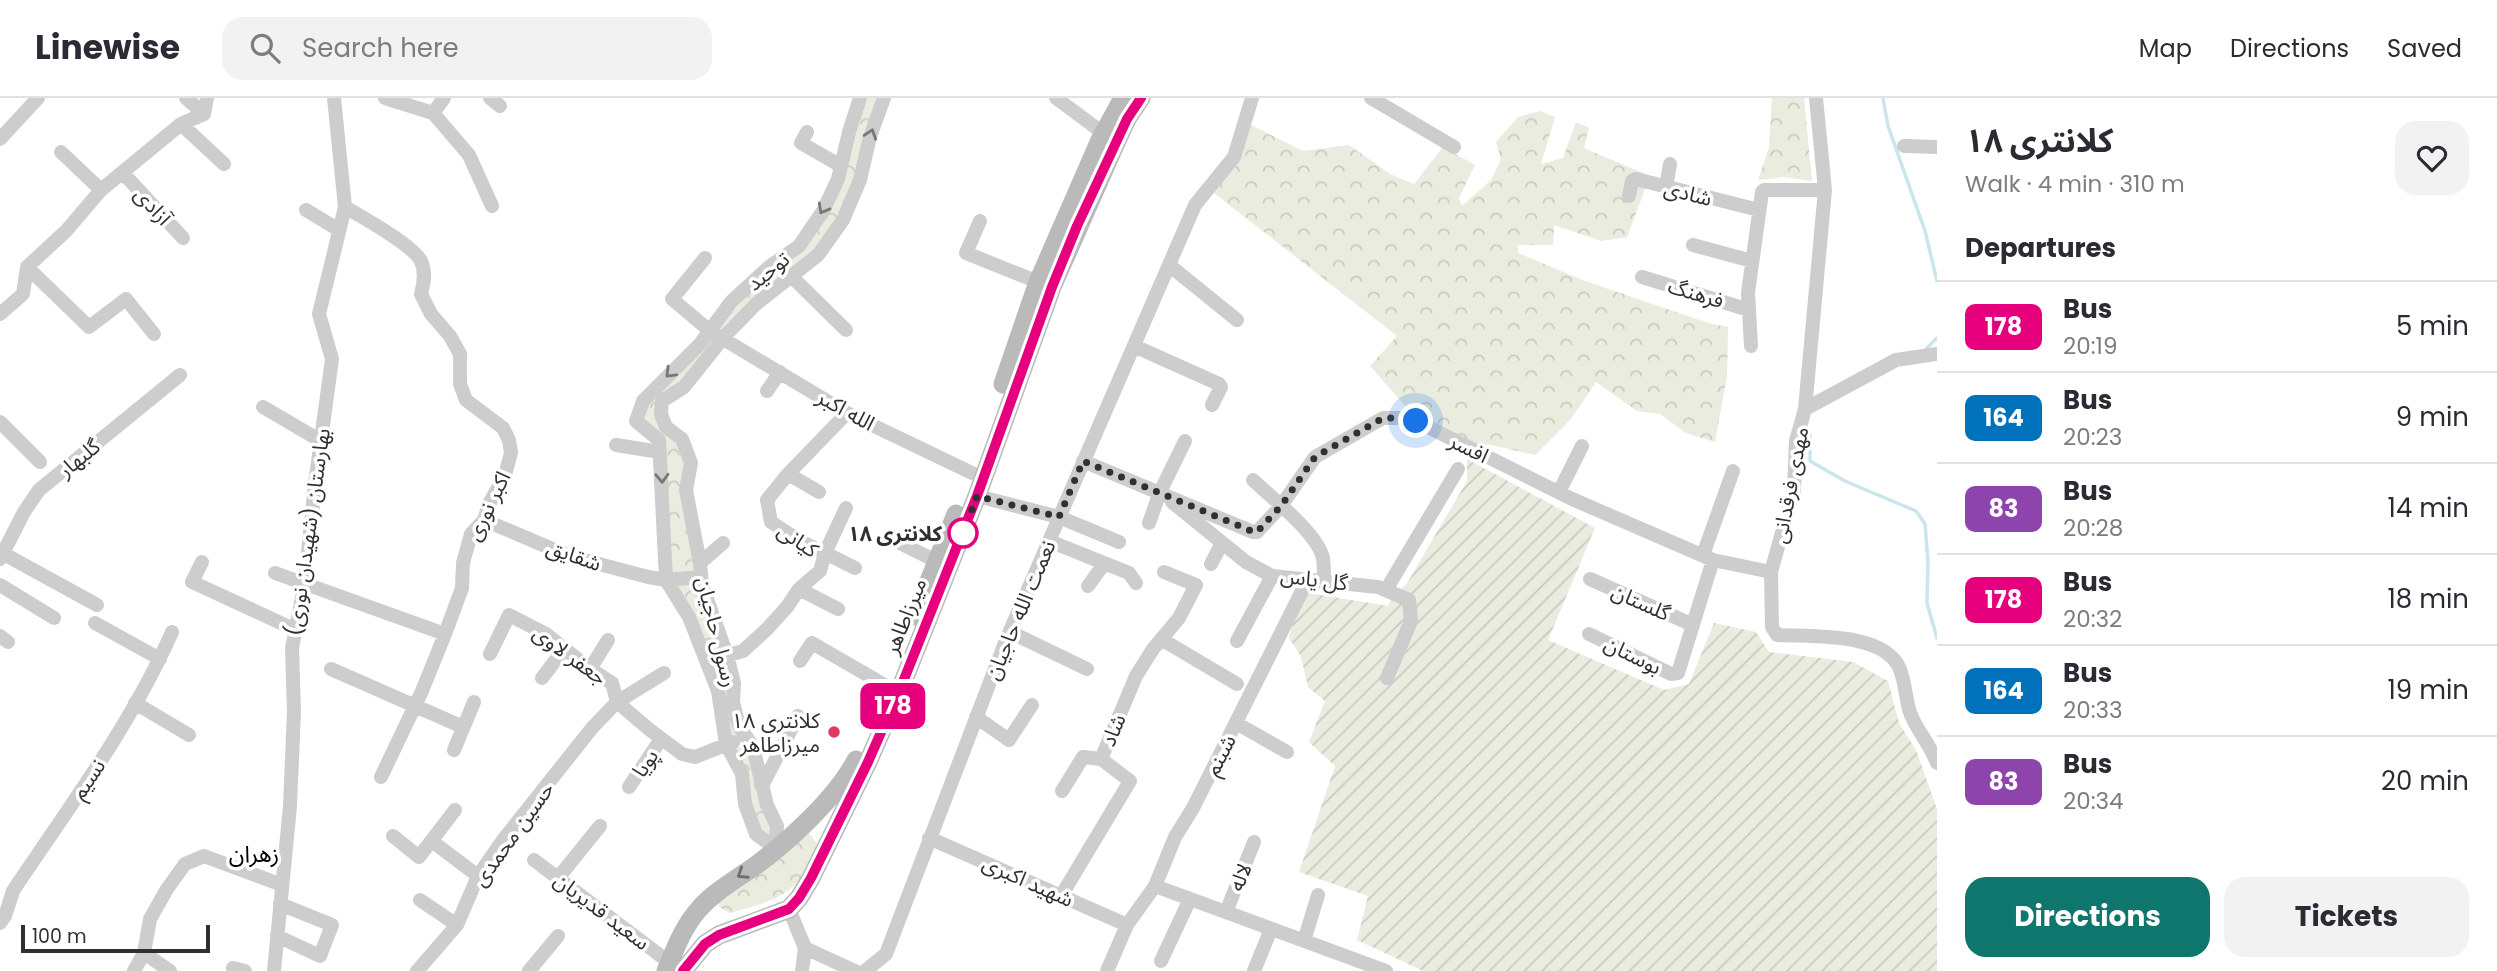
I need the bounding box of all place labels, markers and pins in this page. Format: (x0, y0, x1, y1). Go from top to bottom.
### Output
marker: کلانتری ۱۸ (948, 518, 978, 548)
place label: کلانتری ۱۸ (848, 519, 942, 548)
place label: کلانتری ۱۸ میرزاطاهر (731, 706, 820, 759)
marker: کلانتری ۱۸ میرزاطاهر (826, 724, 842, 740)

